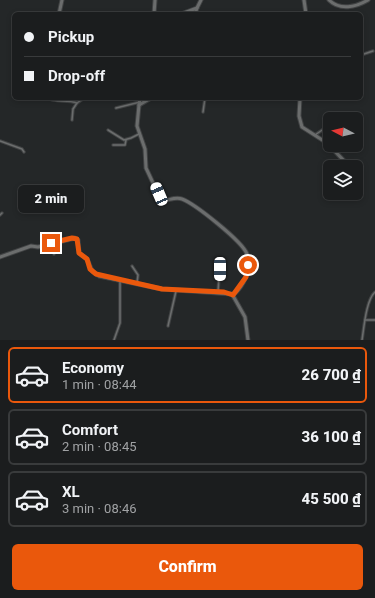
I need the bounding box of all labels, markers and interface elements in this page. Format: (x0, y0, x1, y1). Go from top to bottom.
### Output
text: Pickup (48, 28, 94, 46)
text: Drop-off (48, 67, 105, 85)
north arrow (323, 112, 363, 152)
map controls (323, 112, 363, 200)
button: layers (323, 160, 363, 200)
car (149, 181, 169, 207)
callout: 2 min (18, 185, 84, 213)
text: 2 min (35, 191, 67, 206)
route end (42, 234, 60, 252)
route start (239, 256, 257, 274)
car (214, 257, 226, 281)
icon: car (14, 357, 50, 393)
text: Economy (62, 359, 124, 377)
text: 26 700 ₫ (302, 366, 361, 384)
text: 1 min · 08:44 (62, 377, 137, 392)
icon: car (14, 419, 50, 455)
text: Comfort (62, 421, 118, 439)
text: 36 100 ₫ (302, 428, 361, 446)
text: 2 min · 08:45 (62, 439, 137, 454)
icon: car (14, 481, 50, 517)
text: XL (62, 483, 80, 501)
text: 45 500 ₫ (302, 490, 361, 508)
text: 3 min · 08:46 (62, 501, 137, 516)
button: Confirm (12, 544, 363, 590)

